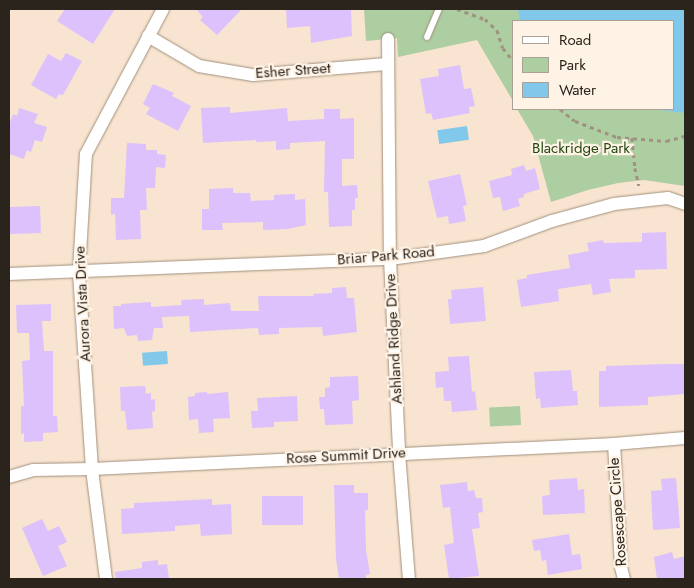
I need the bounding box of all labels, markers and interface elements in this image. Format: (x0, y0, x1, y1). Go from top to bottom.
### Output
legend (512, 20, 674, 110)
text: Road (559, 29, 591, 51)
text: Park (559, 54, 586, 76)
street label: Esher Street (255, 59, 331, 83)
text: Water (559, 79, 596, 101)
park label: Blackridge Park (532, 140, 630, 158)
street label: Briar Park Road (336, 243, 436, 269)
street label: Aurora Vista Drive (71, 246, 95, 362)
street label: Ashland Ridge Drive (382, 273, 406, 405)
street label: Rose Summit Drive (286, 444, 406, 468)
street label: Rosescape Circle (605, 457, 631, 567)

